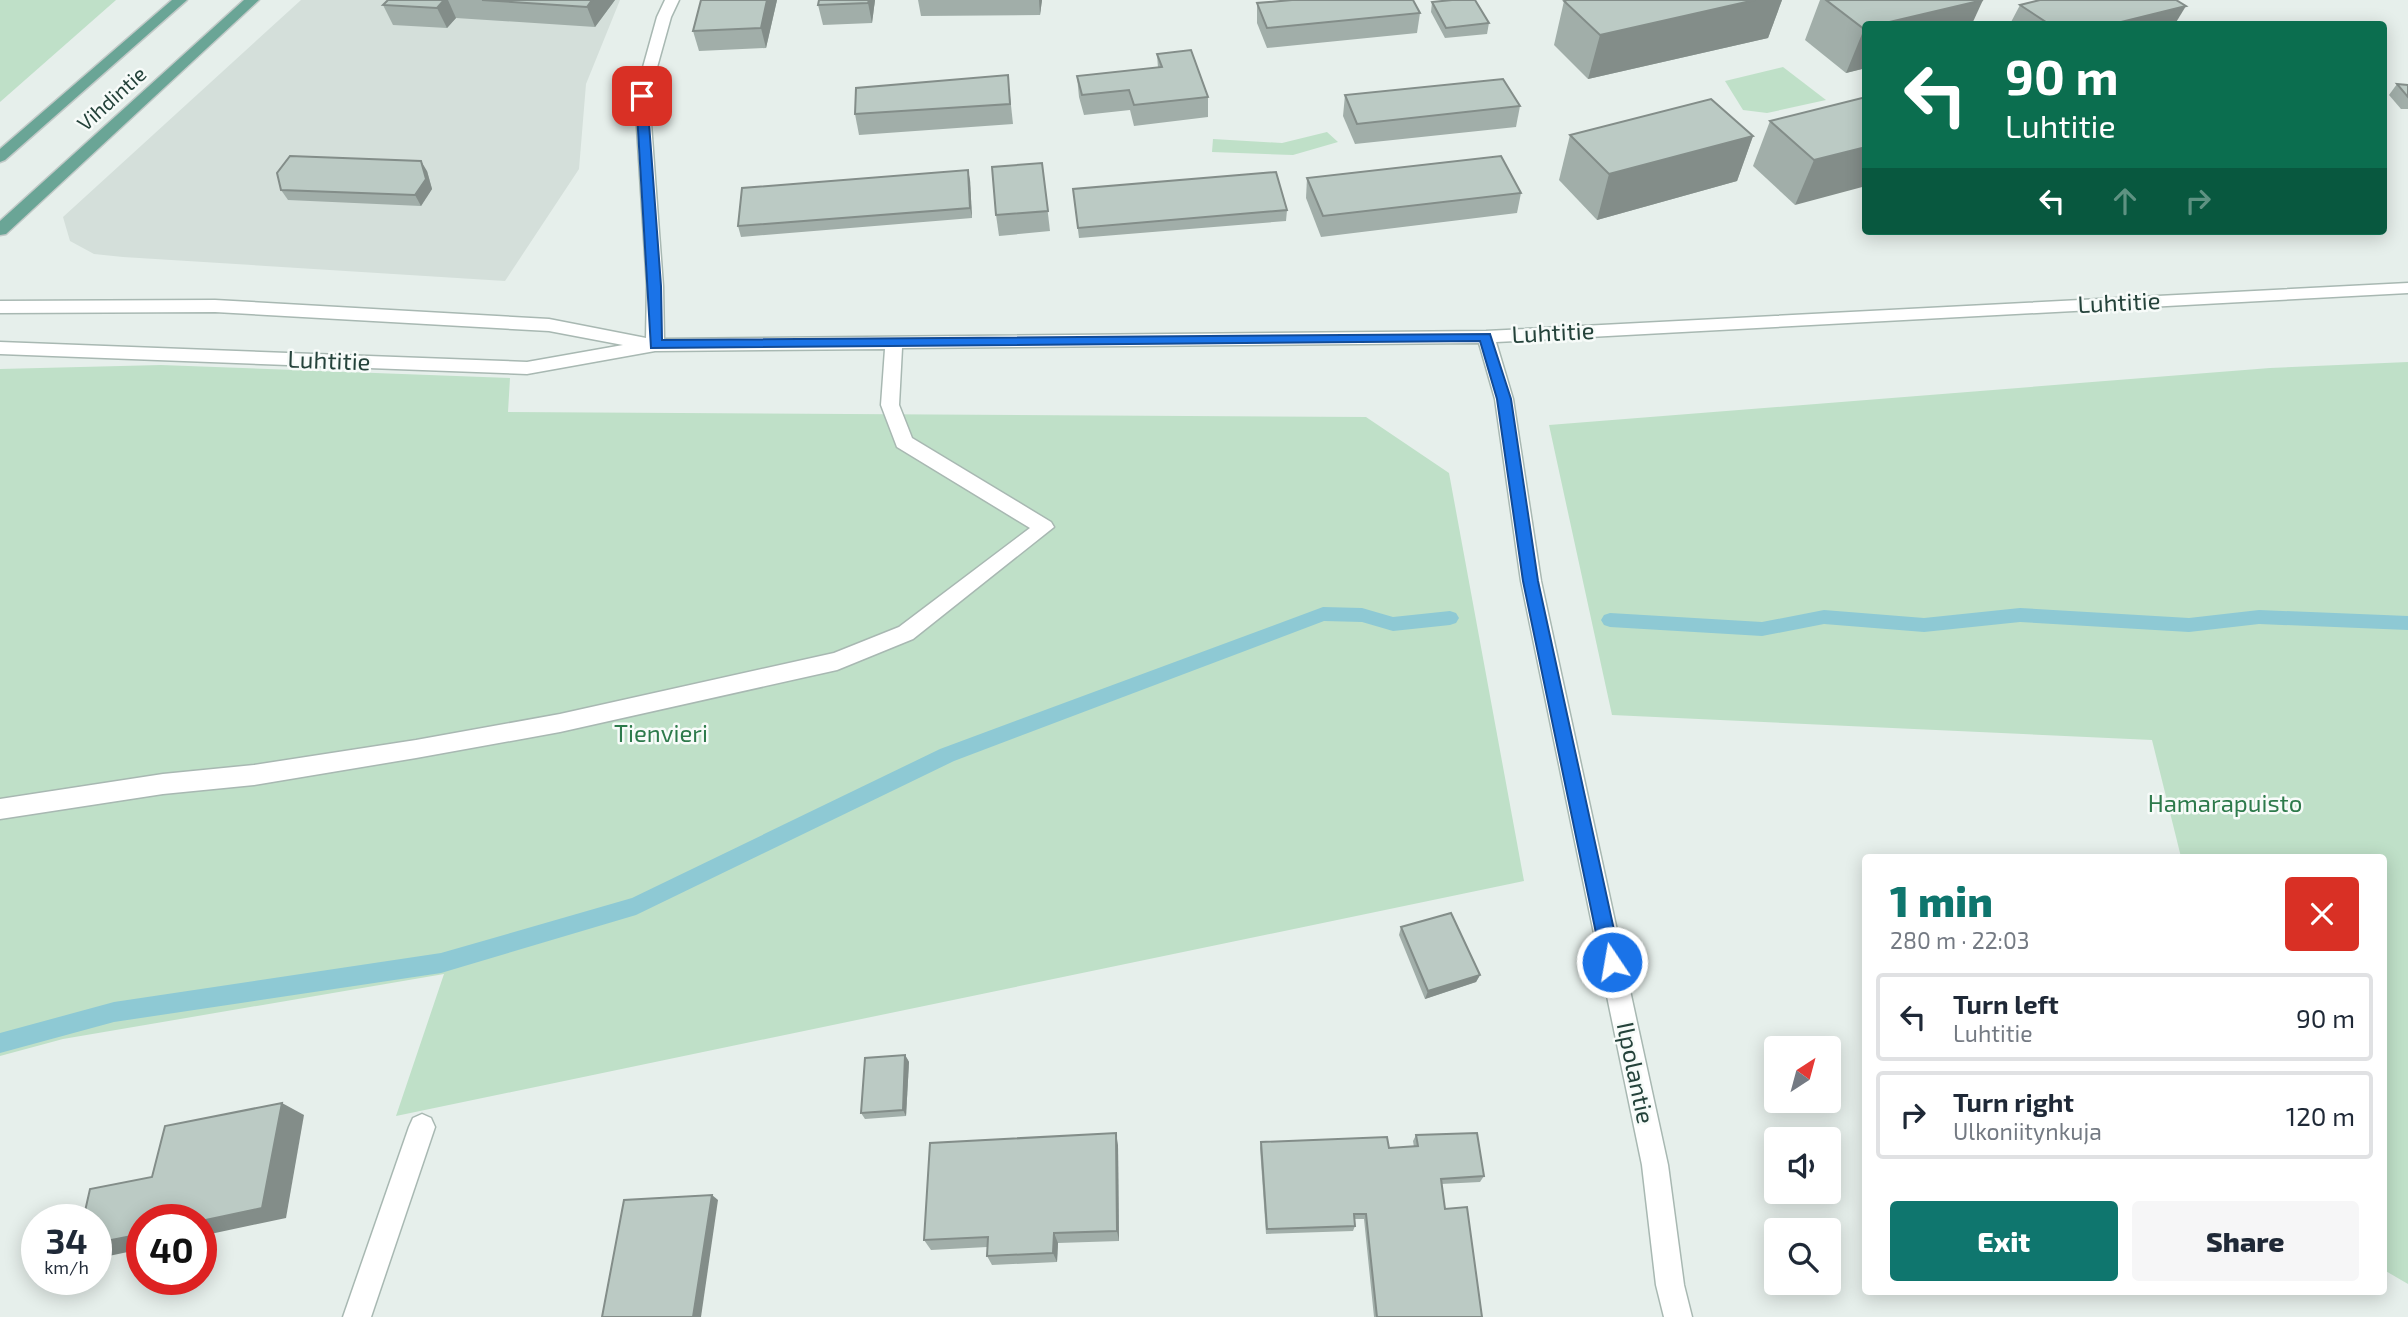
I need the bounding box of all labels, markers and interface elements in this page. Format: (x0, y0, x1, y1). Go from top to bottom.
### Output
text: 90 m (2005, 46, 2119, 105)
icon: left (1890, 49, 1981, 140)
street label: Vihdintie (71, 60, 151, 135)
pin (612, 66, 672, 126)
icon: arrive (623, 77, 661, 115)
text: Luhtitie (2005, 106, 2116, 144)
icon: left (2033, 182, 2071, 220)
icon: ahead (2106, 182, 2144, 220)
icon: right (2179, 182, 2217, 220)
street label: Luhtitie (2077, 285, 2161, 318)
street label: Luhtitie (1511, 315, 1595, 348)
street label: Luhtitie (287, 344, 371, 375)
park label: Tienvieri (614, 718, 708, 747)
park label: Hamarapuisto (2148, 788, 2302, 817)
text: 1 min (1890, 875, 1993, 925)
button: close (2285, 877, 2359, 951)
position arrow (1575, 925, 1649, 999)
text: 280 m · 22:03 (1890, 926, 2030, 954)
text: Turn left (1953, 988, 2059, 1019)
icon: left (1894, 998, 1932, 1036)
text: 90 m (2296, 1002, 2355, 1033)
street label: Ilpolantie (1612, 1019, 1661, 1126)
text: Luhtitie (1953, 1019, 2033, 1047)
north arrow (1764, 1036, 1841, 1113)
map controls (1764, 1036, 1841, 1295)
text: Turn right (1953, 1086, 2074, 1117)
icon: right (1894, 1096, 1932, 1134)
text: 120 m (2286, 1100, 2355, 1131)
text: Ulkoniitynkuja (1953, 1117, 2102, 1145)
button: sound (1764, 1127, 1841, 1204)
button: Exit (1890, 1201, 2118, 1281)
button: Share (2132, 1201, 2359, 1281)
speed limit sign: 40 (126, 1204, 217, 1295)
button: search (1764, 1218, 1841, 1295)
text: 34 (45, 1219, 88, 1261)
text: km/h (44, 1256, 89, 1278)

